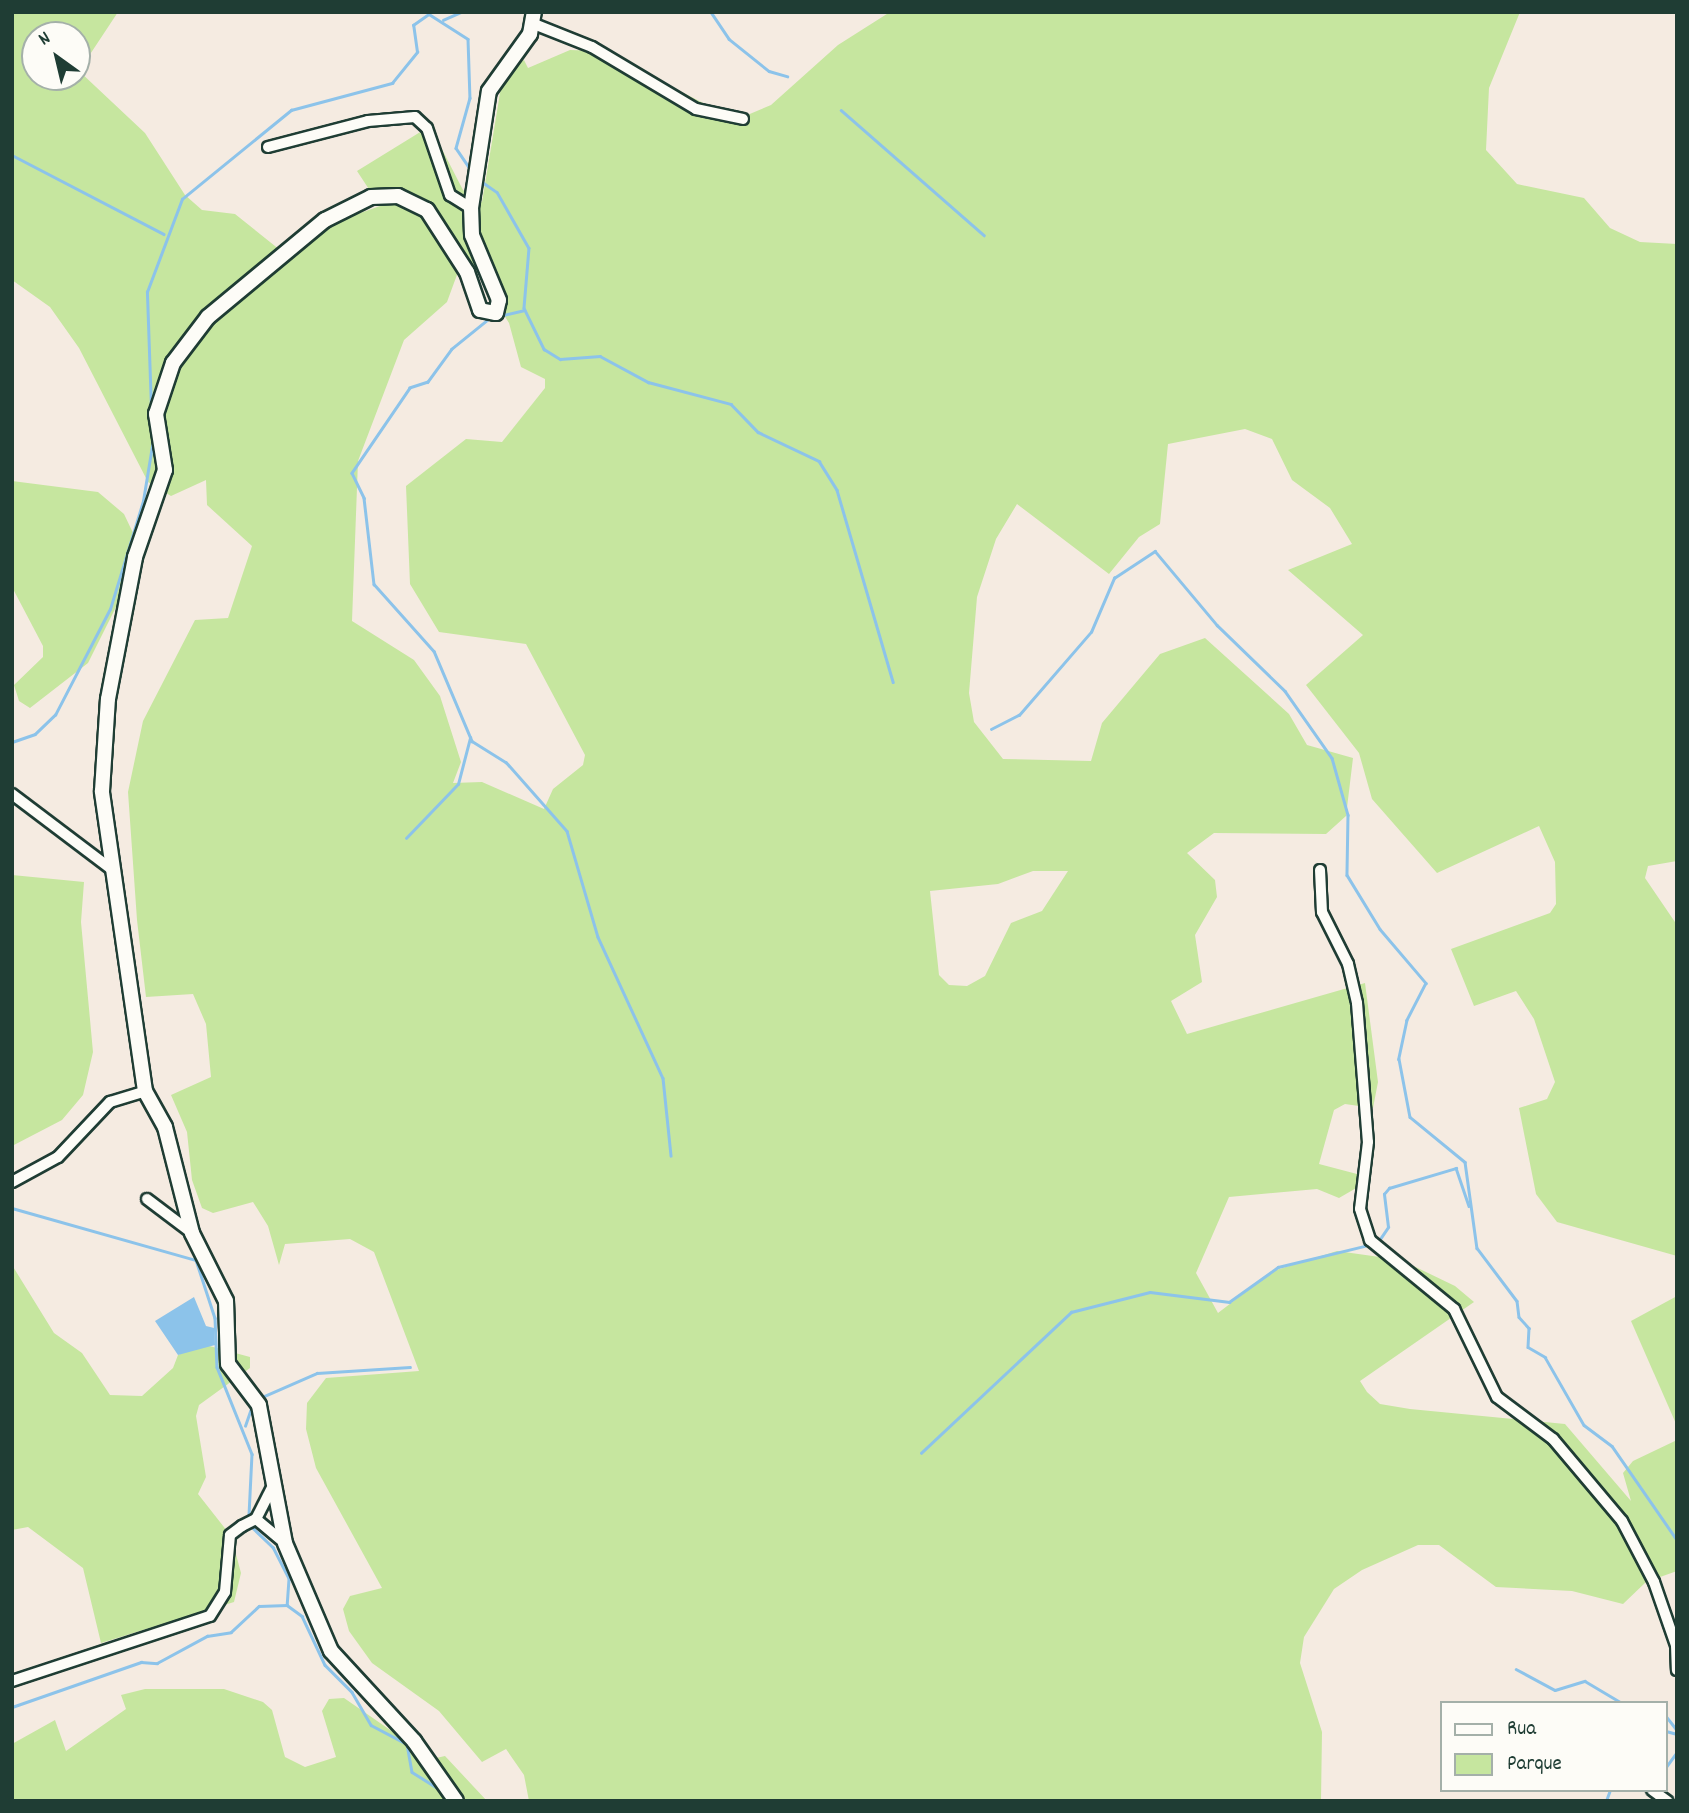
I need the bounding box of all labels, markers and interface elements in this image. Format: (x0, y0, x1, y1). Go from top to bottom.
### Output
north arrow (21, 21, 91, 91)
text: N (34, 26, 57, 54)
legend (1440, 1701, 1668, 1792)
text: Rua (1507, 1715, 1536, 1745)
text: Parque (1507, 1750, 1562, 1780)

